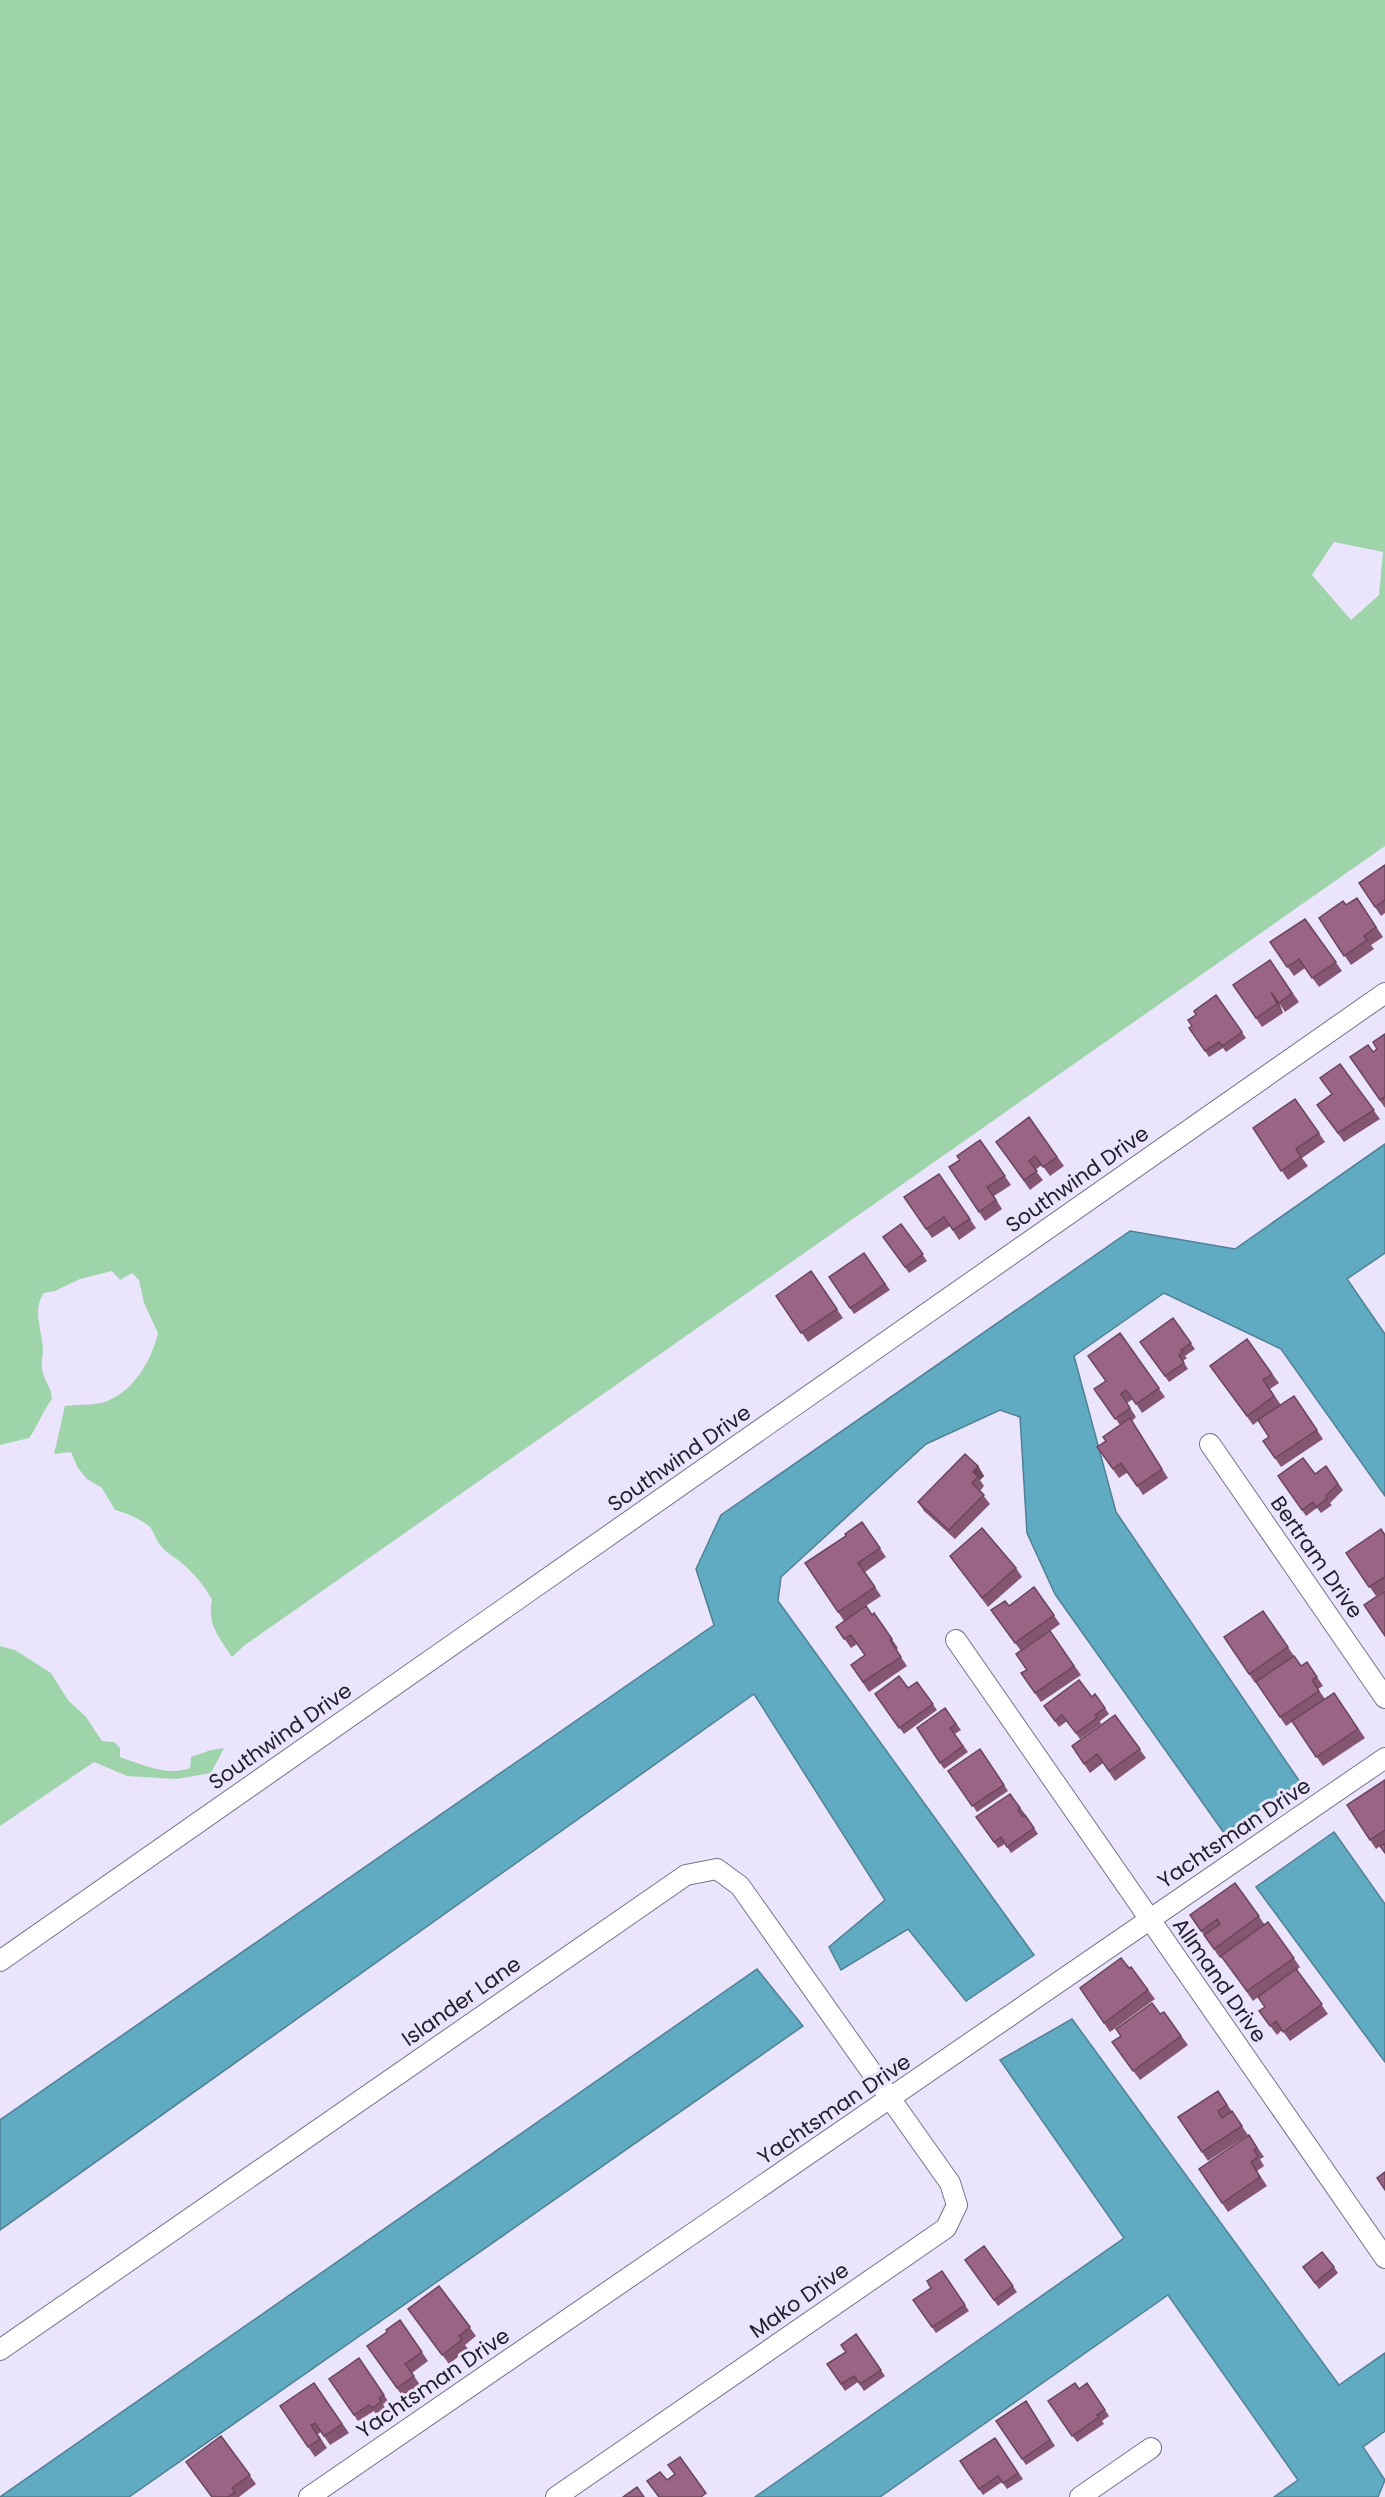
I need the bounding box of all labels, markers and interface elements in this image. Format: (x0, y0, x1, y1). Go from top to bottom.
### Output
street label: Southwind Drive (1000, 1119, 1154, 1239)
street label: Southwind Drive (602, 1398, 756, 1518)
street label: Bertram Drive (1264, 1490, 1370, 1624)
street label: Southwind Drive (203, 1676, 357, 1796)
street label: Yachtsman Drive (1152, 1771, 1316, 1895)
street label: Allmand Drive (1166, 1912, 1274, 2048)
street label: Islander Lane (396, 1949, 526, 2053)
street label: Yachtsman Drive (752, 2047, 916, 2171)
street label: Mako Drive (744, 2255, 854, 2345)
street label: Yachtsman Drive (351, 2321, 515, 2445)

